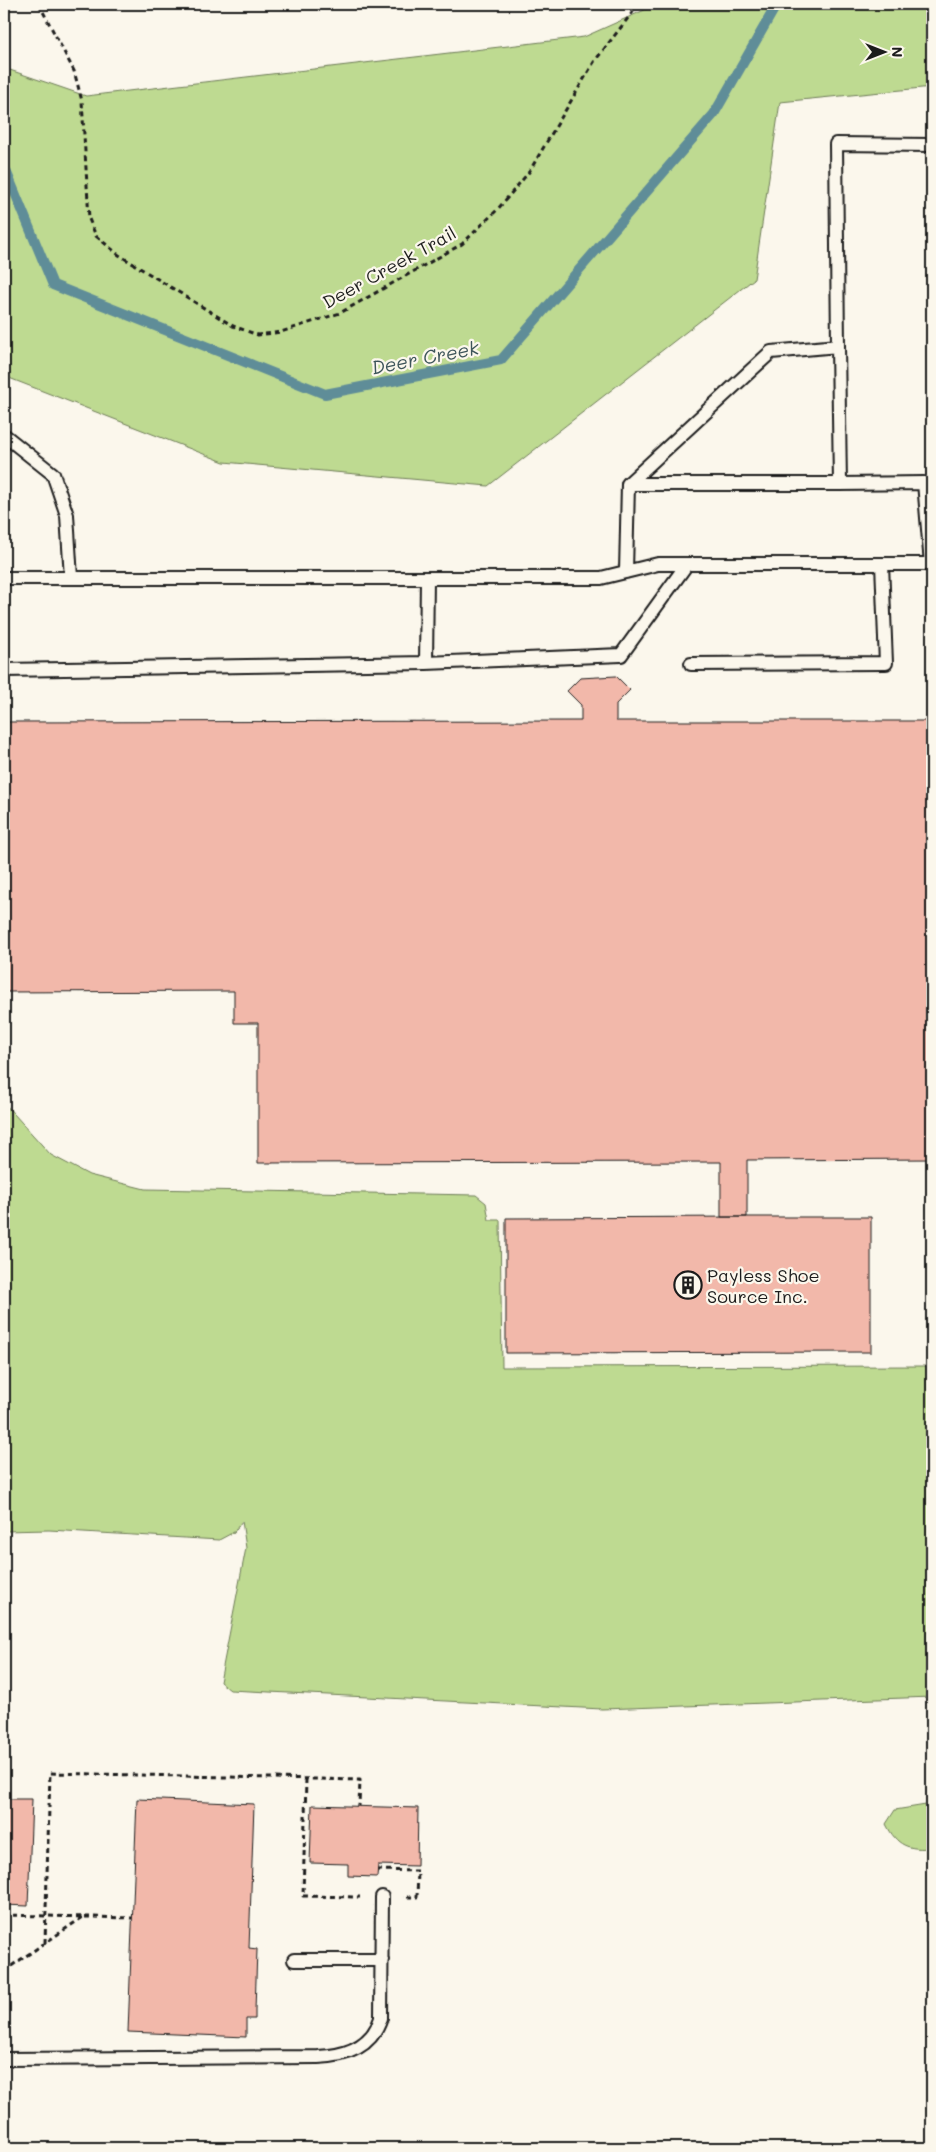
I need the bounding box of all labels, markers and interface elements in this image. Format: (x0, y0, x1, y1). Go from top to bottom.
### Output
north arrow (858, 28, 908, 78)
text: N (888, 47, 907, 57)
street label: Deer Creek Trail (318, 220, 460, 314)
water label: Deer Creek (369, 334, 482, 380)
place label: Payless Shoe Source Inc. (707, 1263, 820, 1308)
building icon: Payless Shoe Source Inc. (673, 1270, 703, 1300)

